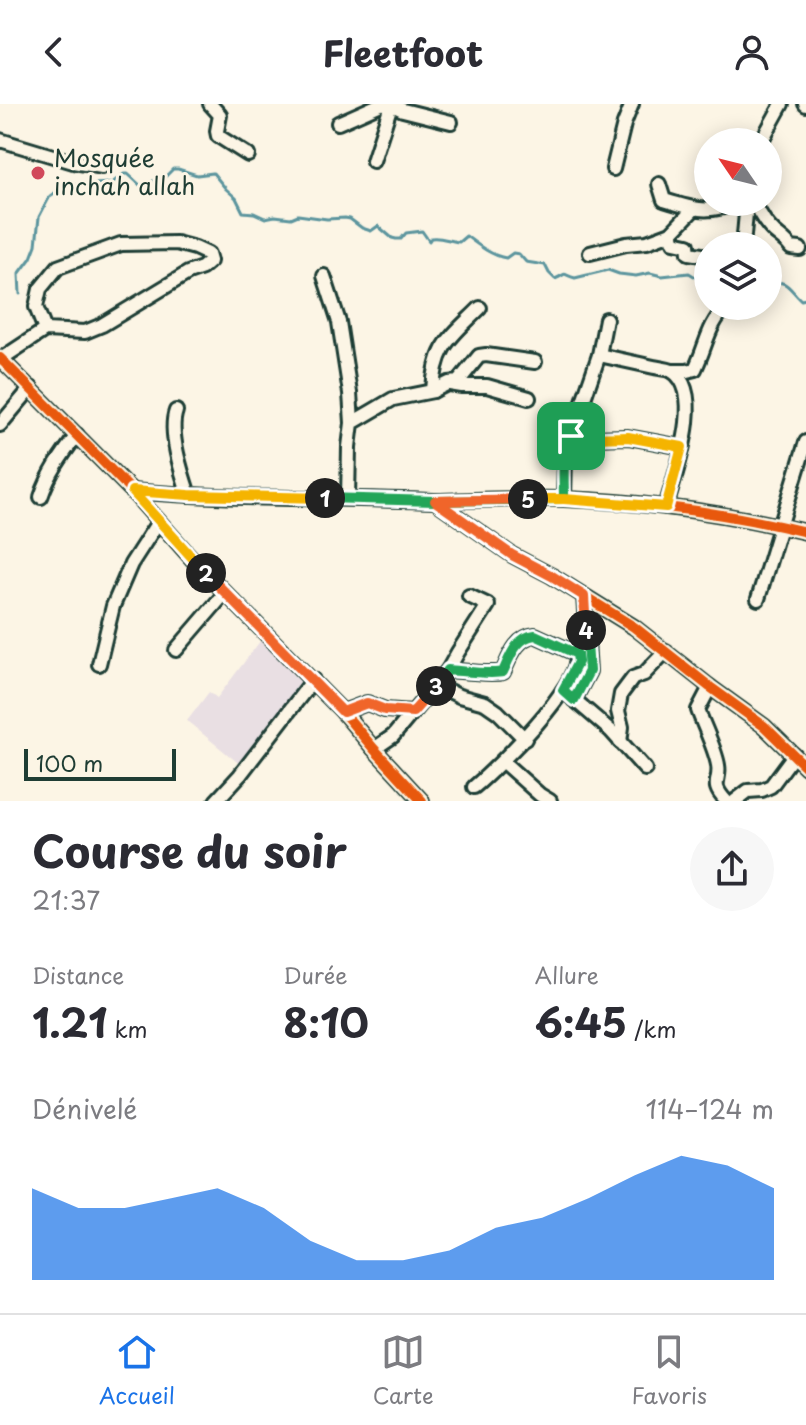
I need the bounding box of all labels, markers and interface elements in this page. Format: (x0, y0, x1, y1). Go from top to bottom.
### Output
text: Fleetfoot (323, 25, 483, 79)
icon: back (32, 30, 76, 74)
icon: person (730, 30, 774, 74)
north arrow (694, 128, 782, 216)
map controls (694, 128, 782, 320)
place label: Mosquée inchah allah (54, 139, 195, 203)
marker: Mosquée inchah allah (29, 164, 47, 182)
button: layers (694, 232, 782, 320)
pin (537, 402, 605, 470)
icon: arrive (549, 414, 593, 458)
pin: 1 (305, 478, 345, 518)
pin: 5 (508, 479, 548, 519)
text: 1 (320, 481, 330, 514)
text: 5 (521, 482, 535, 515)
pin: 2 (186, 553, 226, 593)
text: 2 (198, 556, 214, 589)
pin: 4 (566, 610, 606, 650)
text: 4 (579, 613, 593, 646)
pin: 3 (416, 666, 456, 706)
text: 3 (429, 669, 443, 702)
scale bar (24, 745, 176, 781)
text: 100 m (36, 746, 103, 779)
text: Course du soir (32, 817, 347, 883)
button: share (690, 827, 774, 911)
text: 21:37 (32, 880, 100, 919)
text: Distance (32, 958, 124, 991)
text: Durée (283, 958, 348, 991)
text: Allure (535, 958, 599, 991)
text: 1.21 (32, 991, 107, 1052)
text: 8:10 (283, 991, 369, 1052)
text: 6:45 (535, 991, 627, 1052)
text: km (107, 1012, 148, 1045)
text: /km (627, 1012, 676, 1045)
text: Dénivelé (32, 1089, 137, 1128)
text: 114–124 m (646, 1089, 774, 1128)
tab: Accueil (99, 1330, 175, 1411)
tab: Carte (373, 1330, 434, 1411)
tab: Favoris (631, 1330, 707, 1411)

